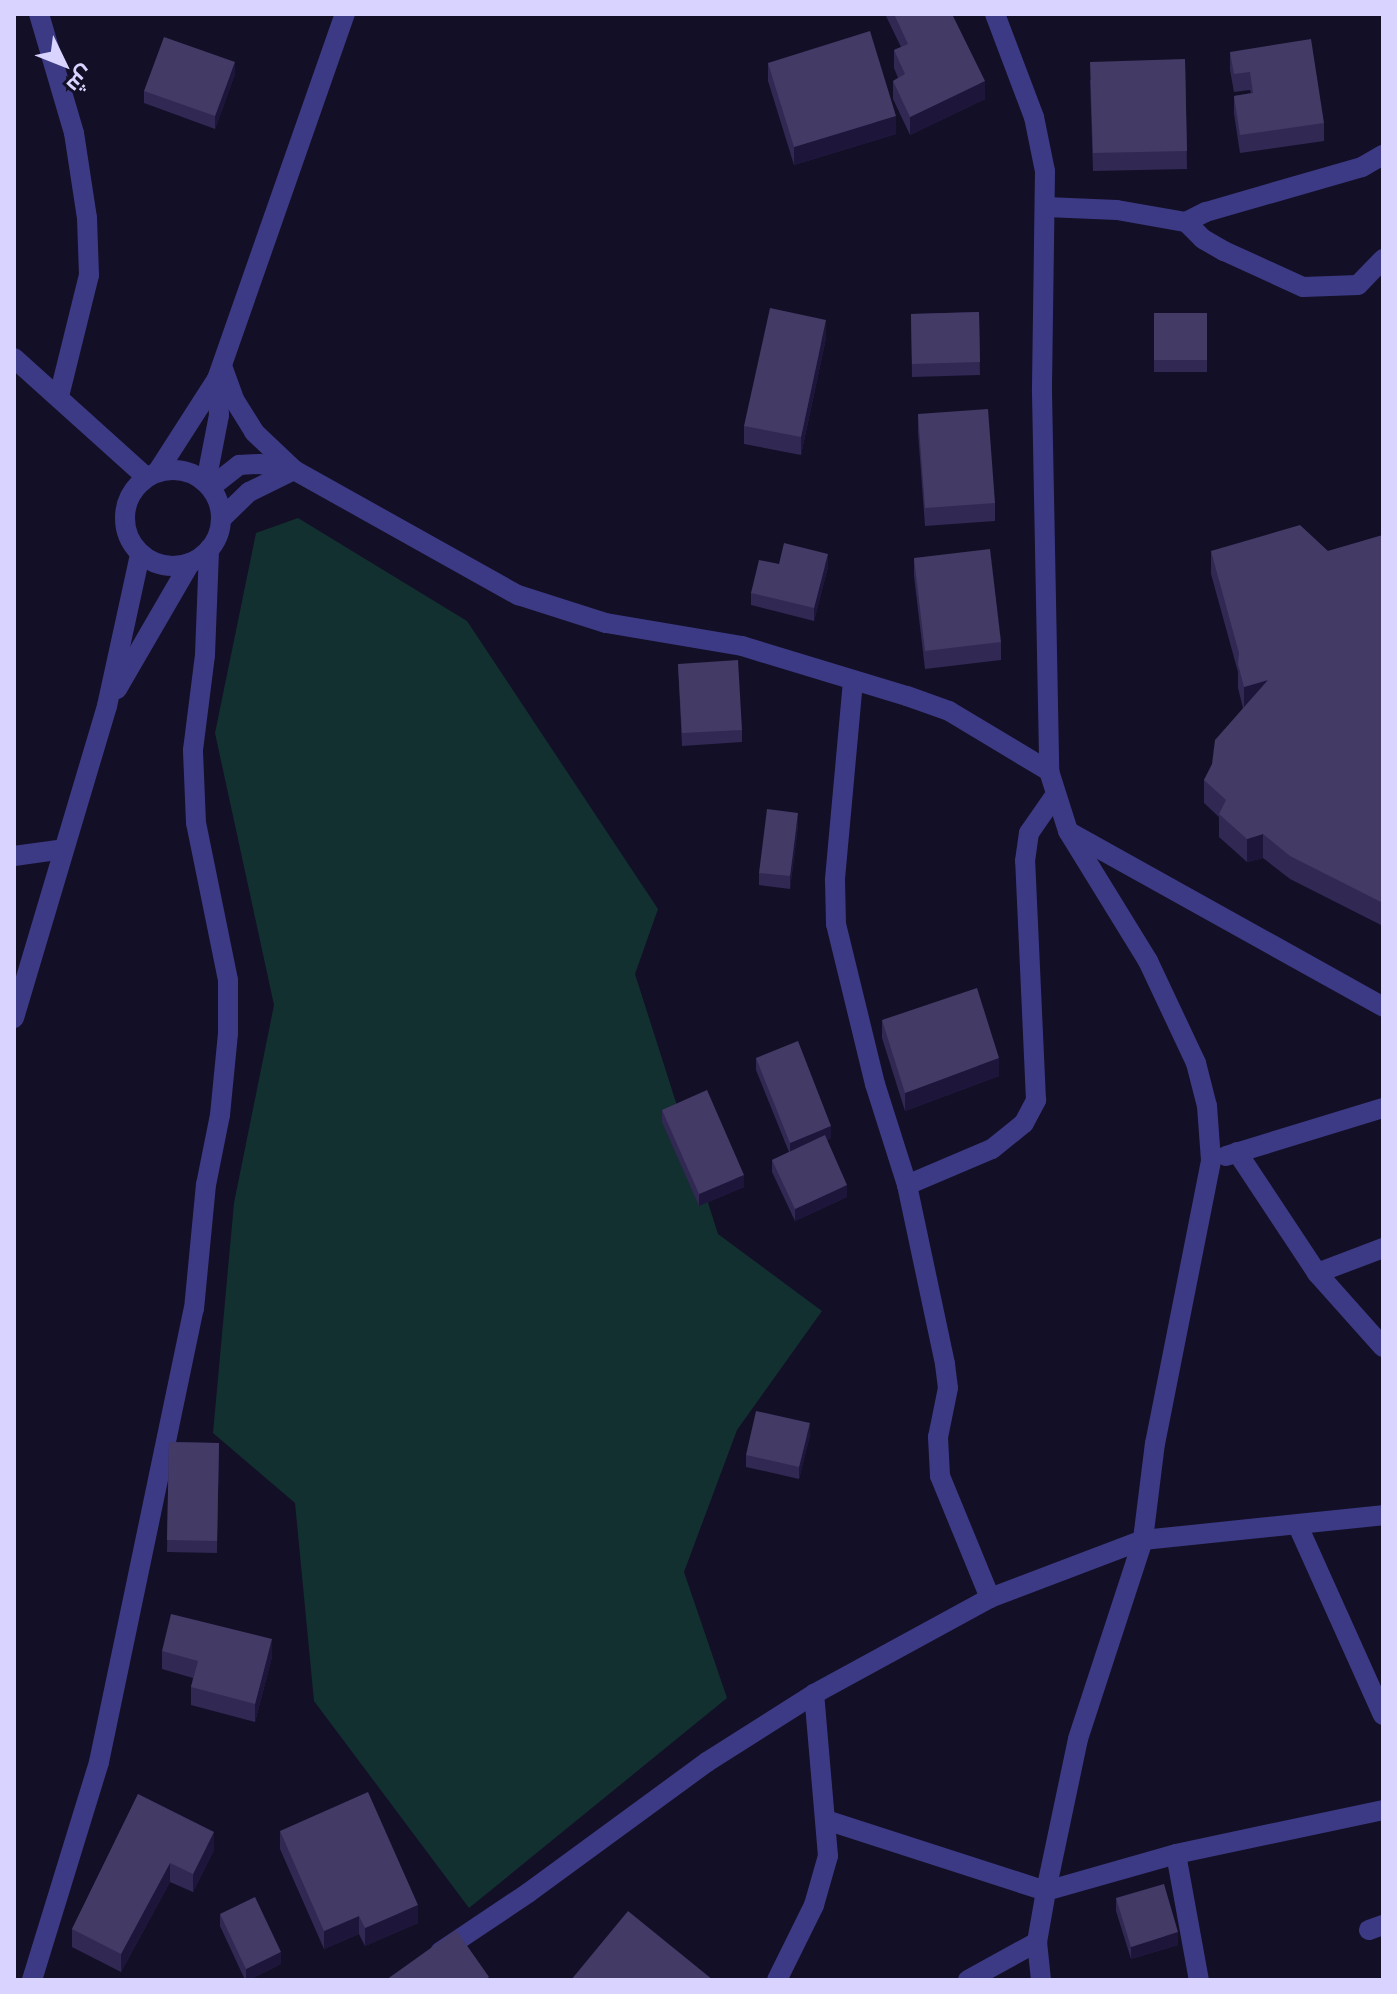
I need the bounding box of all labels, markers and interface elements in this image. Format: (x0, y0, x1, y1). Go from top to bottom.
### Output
north arrow (24, 24, 104, 104)
text: ش (61, 60, 102, 101)

